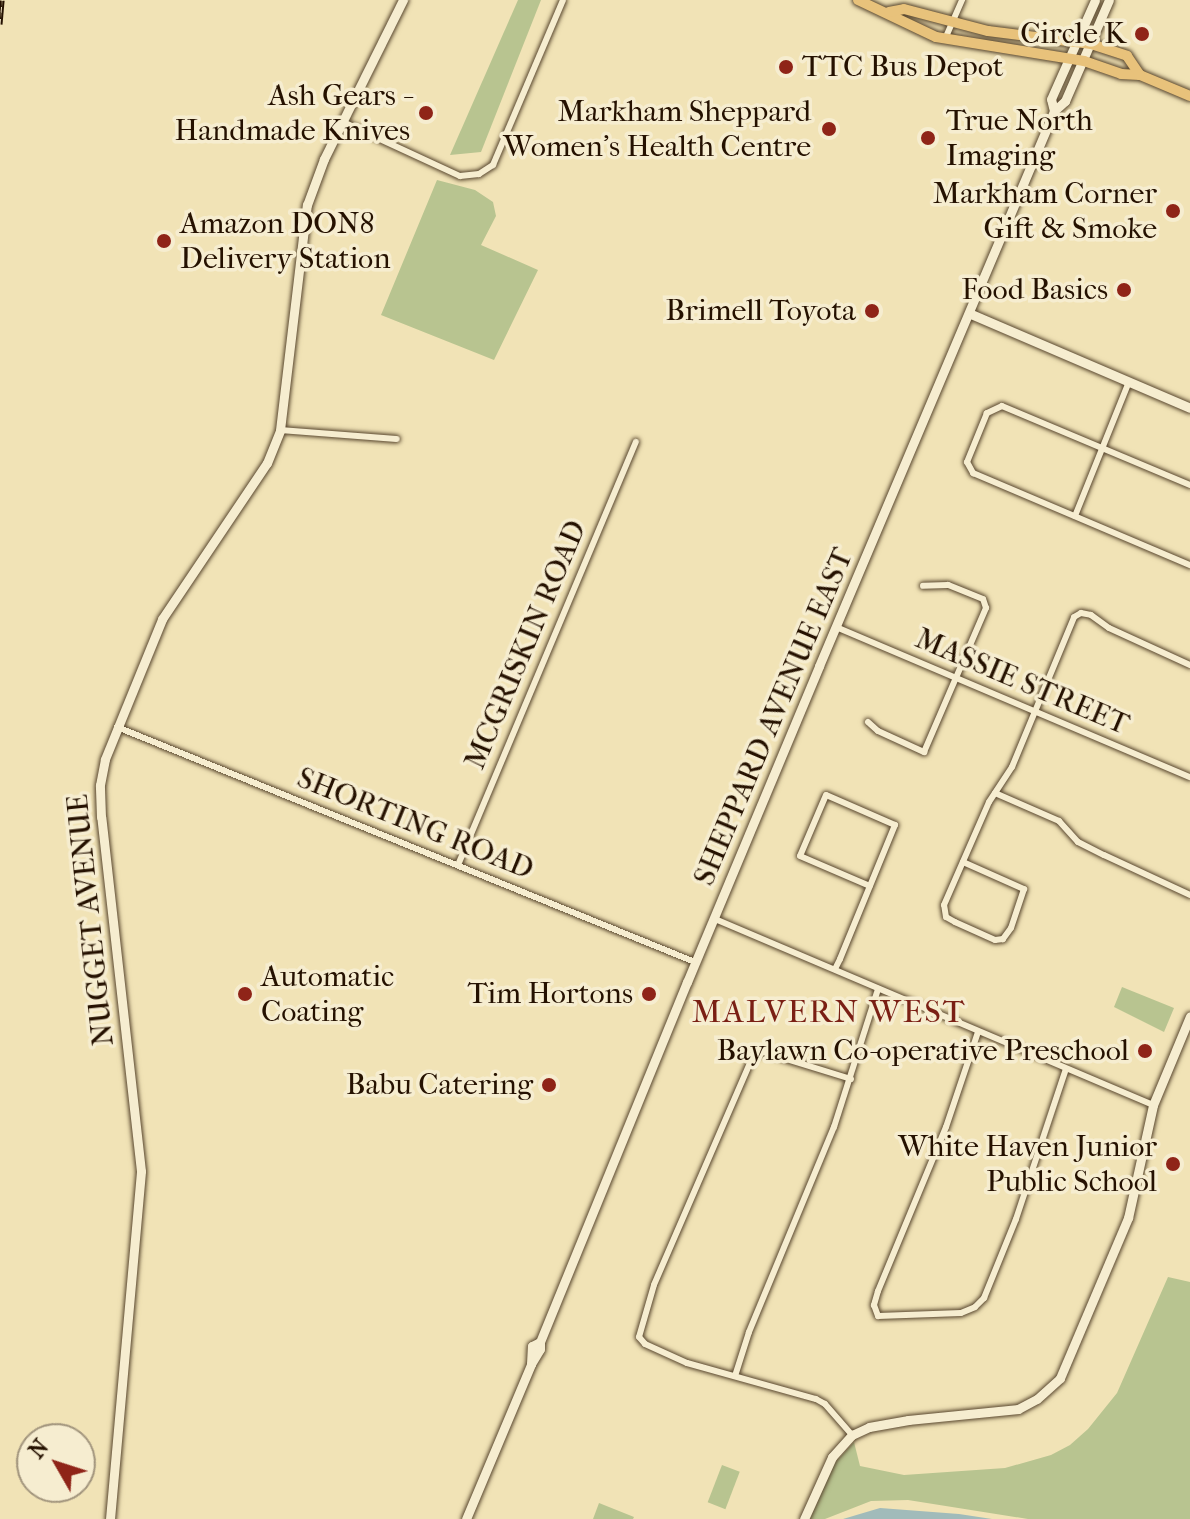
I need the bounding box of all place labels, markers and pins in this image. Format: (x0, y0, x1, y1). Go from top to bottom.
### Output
place label: Circle K (1020, 16, 1126, 52)
marker: Circle K (1133, 25, 1151, 43)
place label: TTC Bus Depot (802, 49, 1004, 85)
marker: TTC Bus Depot (777, 58, 795, 76)
place label: Ash Gears - Handmade Knives (174, 78, 410, 148)
place label: Markham Sheppard Women's Health Centre (503, 94, 811, 164)
place label: True North Imaging (946, 103, 1093, 174)
marker: Ash Gears - Handmade Knives (417, 104, 435, 122)
marker: Markham Sheppard Women's Health Centre (818, 118, 840, 140)
marker: True North Imaging (917, 127, 939, 149)
place label: Markham Corner Gift & Smoke (933, 176, 1157, 246)
marker: Markham Corner Gift & Smoke (1164, 202, 1182, 220)
place label: Amazon DON8 Delivery Station (180, 206, 391, 276)
marker: Amazon DON8 Delivery Station (155, 232, 173, 250)
place label: Food Basics (961, 272, 1108, 308)
marker: Food Basics (1115, 281, 1133, 299)
place label: Brimell Toyota (666, 293, 856, 329)
marker: Brimell Toyota (863, 302, 881, 320)
place label: Automatic Coating (261, 959, 394, 1030)
place label: Tim Hortons (468, 976, 633, 1012)
marker: Automatic Coating (236, 985, 254, 1003)
marker: Tim Hortons (640, 985, 658, 1003)
place label: Baylawn Co-operative Preschool (717, 1033, 1129, 1069)
marker: Baylawn Co-operative Preschool (1136, 1042, 1154, 1060)
place label: Babu Catering (346, 1067, 533, 1103)
marker: Babu Catering (540, 1076, 558, 1094)
place label: White Haven Junior Public School (898, 1129, 1157, 1200)
marker: White Haven Junior Public School (1164, 1155, 1182, 1173)

